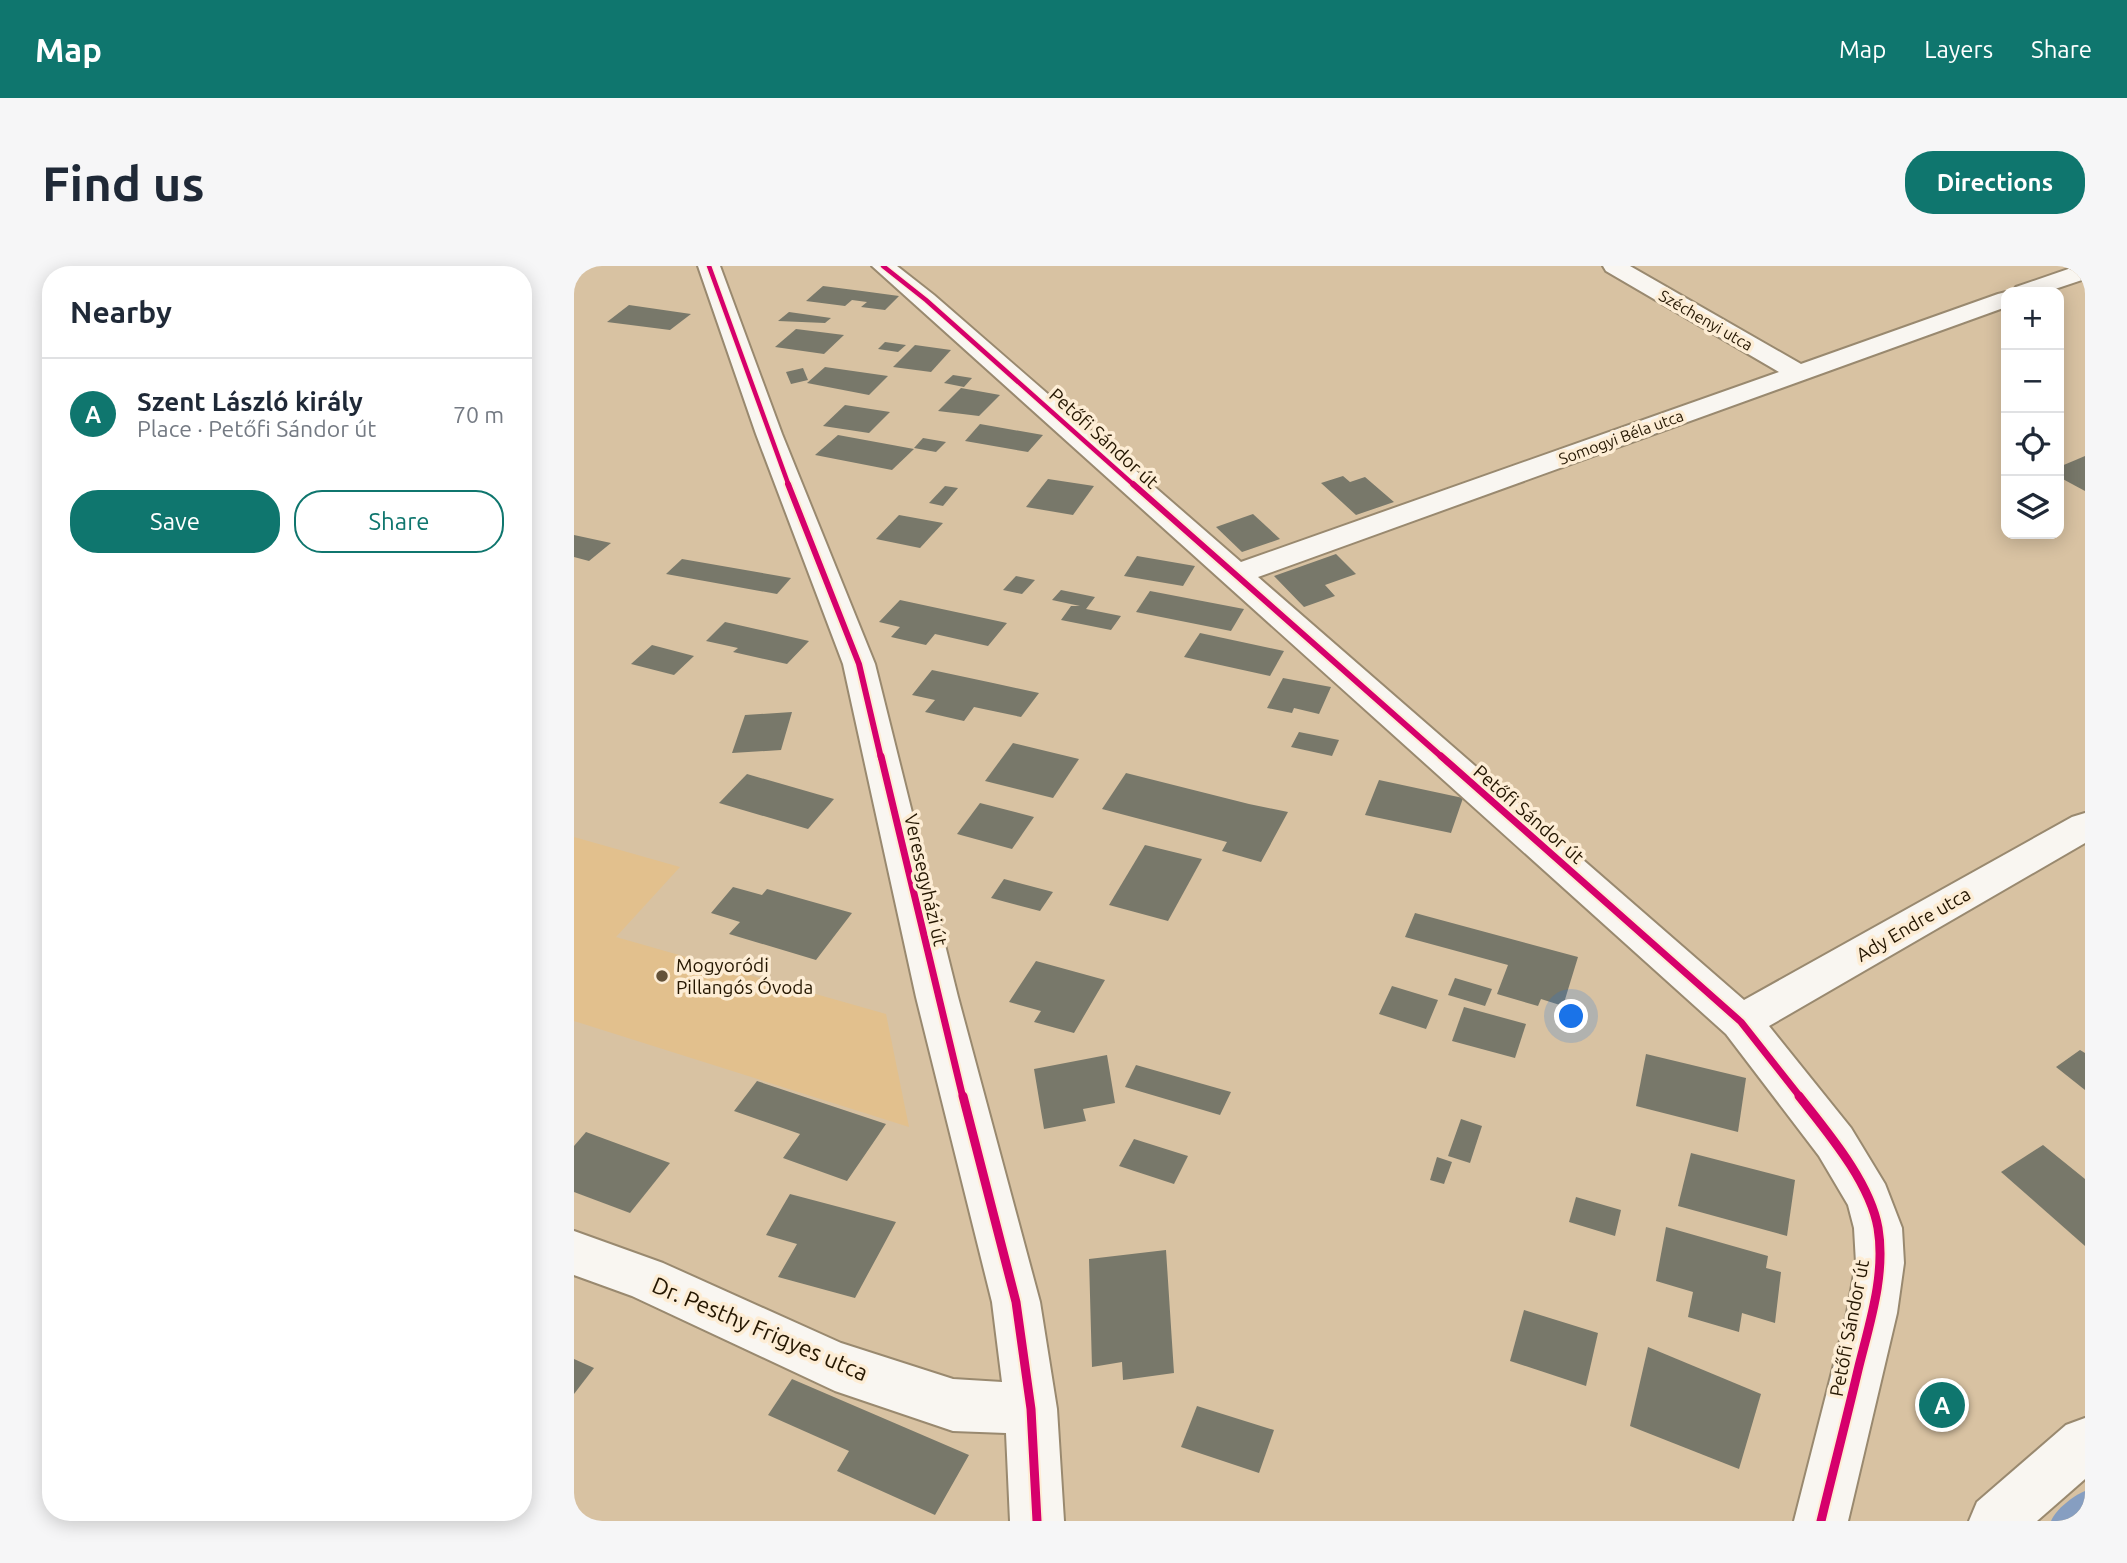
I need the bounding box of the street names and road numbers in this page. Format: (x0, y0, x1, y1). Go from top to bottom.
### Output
street label: Széchenyi utca (1656, 286, 1756, 354)
street label: Petőfi Sándor út (1045, 383, 1163, 493)
street label: Somogyi Béla utca (1556, 406, 1686, 468)
street label: Petőfi Sándor út (1469, 760, 1589, 868)
street label: Veresegyházi út (900, 812, 952, 949)
street label: Ady Endre utca (1852, 882, 1974, 966)
street label: Petőfi Sándor út (1825, 1257, 1873, 1398)
street label: Dr. Pesthy Frigyes utca (649, 1272, 872, 1385)

